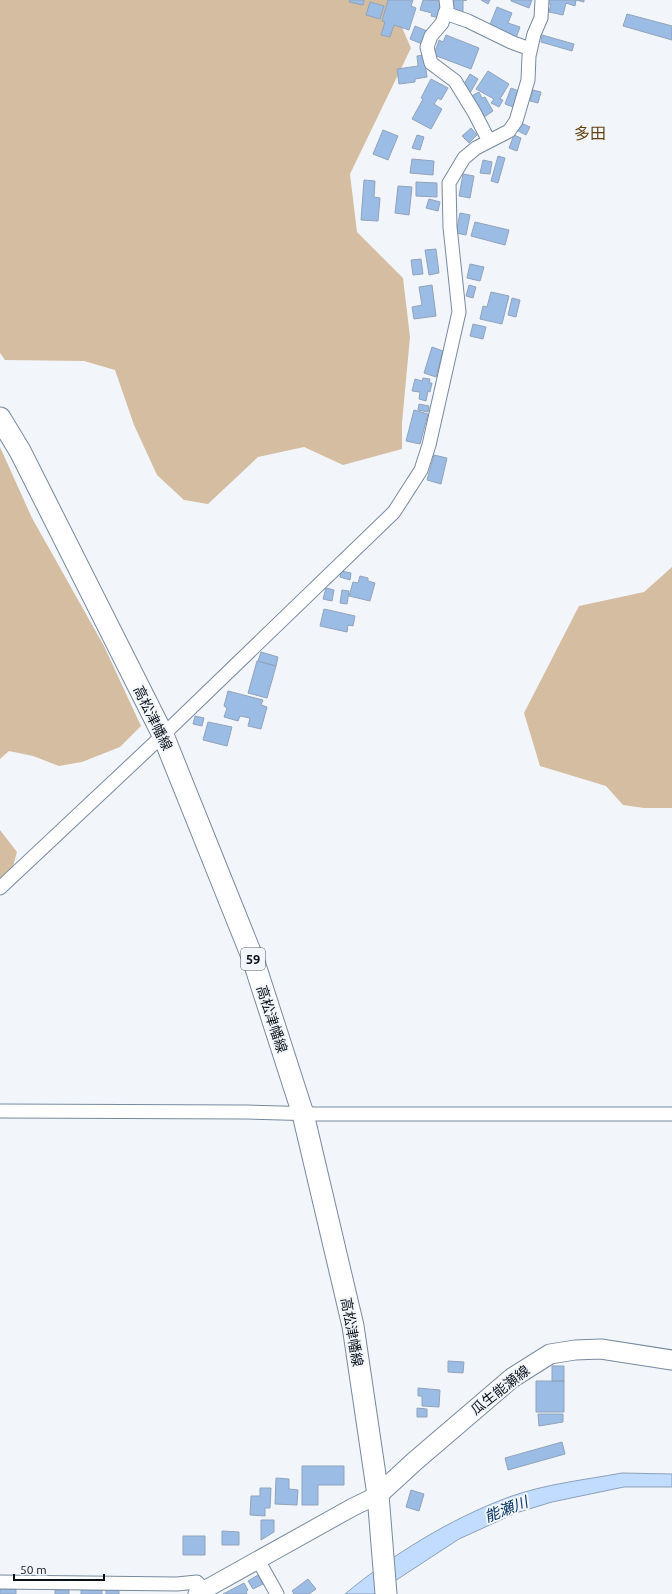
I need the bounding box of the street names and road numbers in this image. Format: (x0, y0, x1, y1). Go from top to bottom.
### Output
street label: 高松津幡線 (130, 683, 176, 753)
road number: 59 (241, 948, 265, 970)
street label: 高松津幡線 (254, 983, 290, 1055)
street label: 高松津幡線 (338, 1296, 366, 1368)
street label: 瓜生能瀬線 (467, 1362, 533, 1418)

